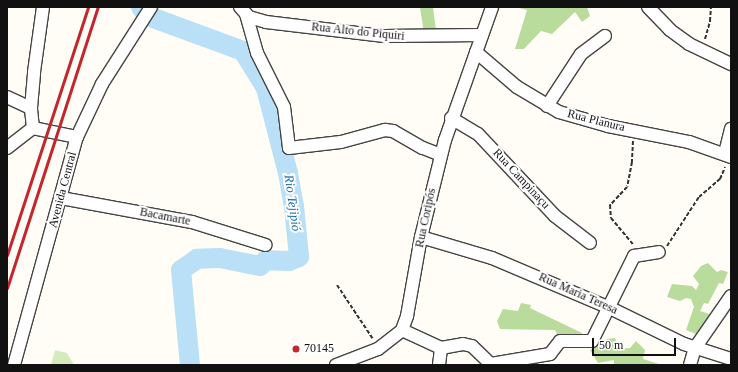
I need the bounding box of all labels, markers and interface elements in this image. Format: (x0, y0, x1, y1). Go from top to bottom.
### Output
street label: Rua Alto do Piquiri (310, 20, 406, 44)
street label: Rua Planura (566, 107, 626, 135)
street label: Rua Campinaçu (489, 146, 553, 212)
street label: Avenida Central (46, 150, 80, 230)
water label: Rio Tejipió (280, 174, 304, 232)
street label: Rua Coripós (413, 187, 439, 249)
street label: Bacamarte (138, 205, 192, 229)
street label: Rua Maria Teresa (536, 270, 620, 318)
scale bar (594, 330, 678, 356)
text: 50 m (599, 338, 623, 352)
place label: 70145 (304, 342, 334, 356)
marker: 70145 (291, 344, 301, 354)

